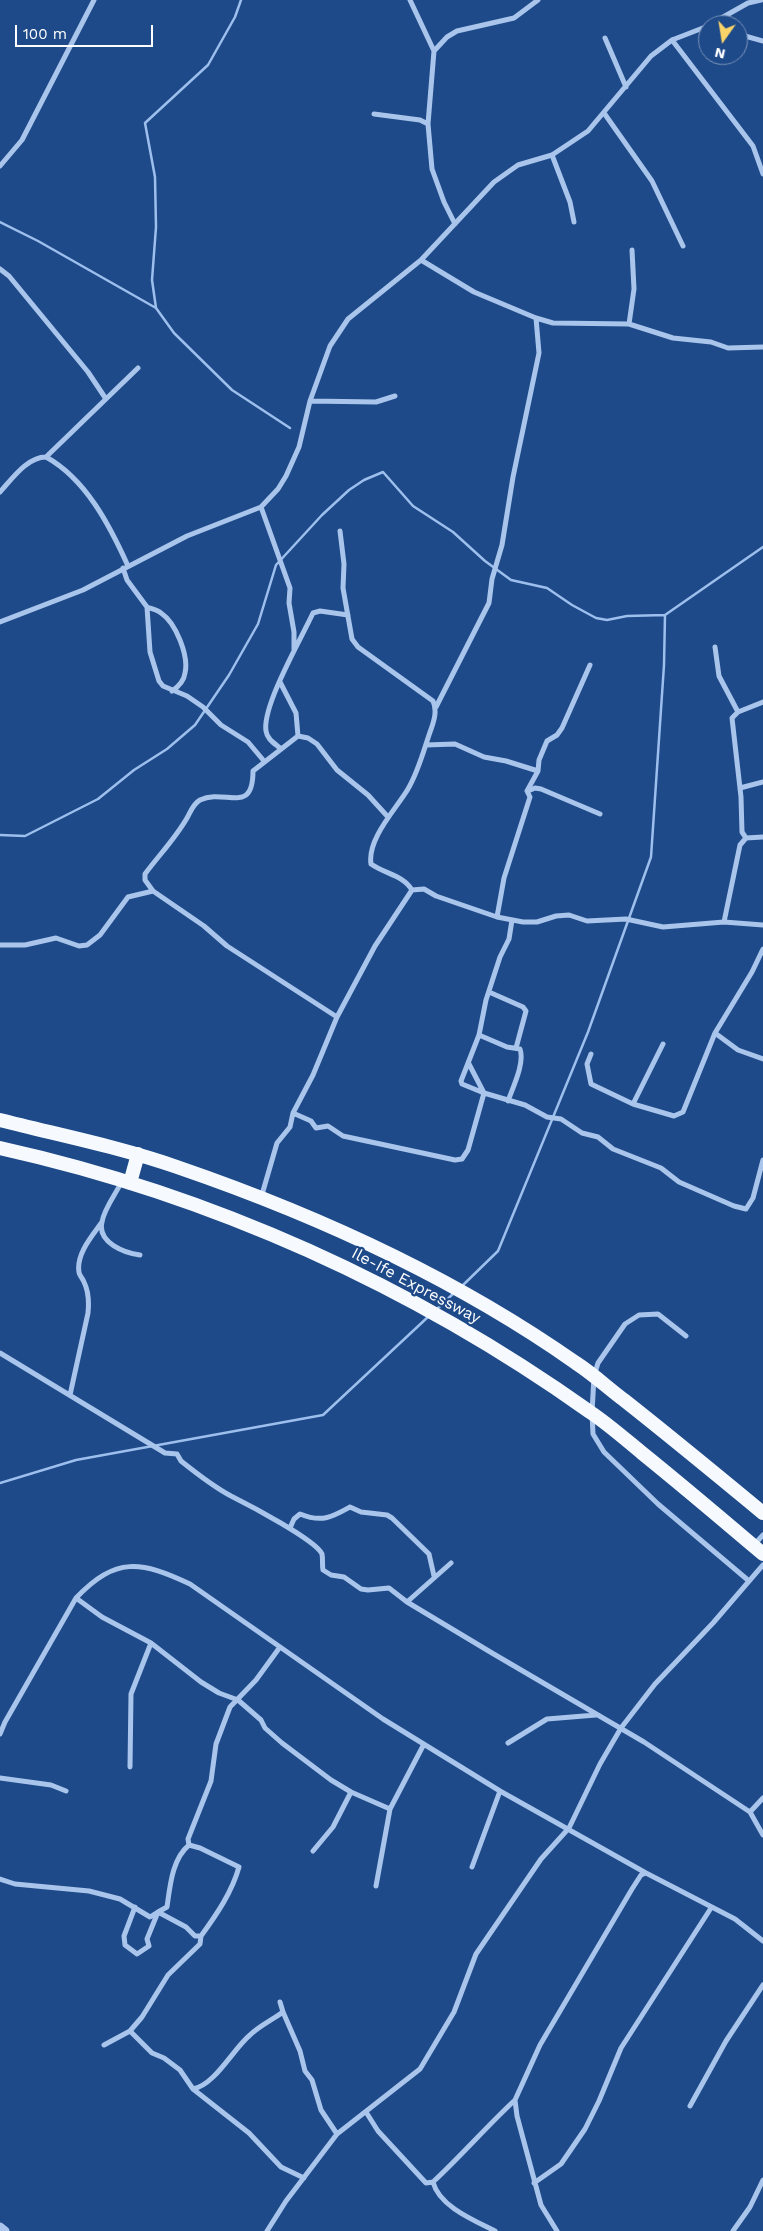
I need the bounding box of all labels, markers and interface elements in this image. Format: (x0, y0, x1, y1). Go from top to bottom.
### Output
scale bar (18, 15, 155, 47)
north arrow (698, 15, 748, 65)
text: 100 m (23, 25, 67, 43)
text: N (713, 45, 727, 63)
street label: Ile-Ife Expressway (348, 1244, 484, 1328)

